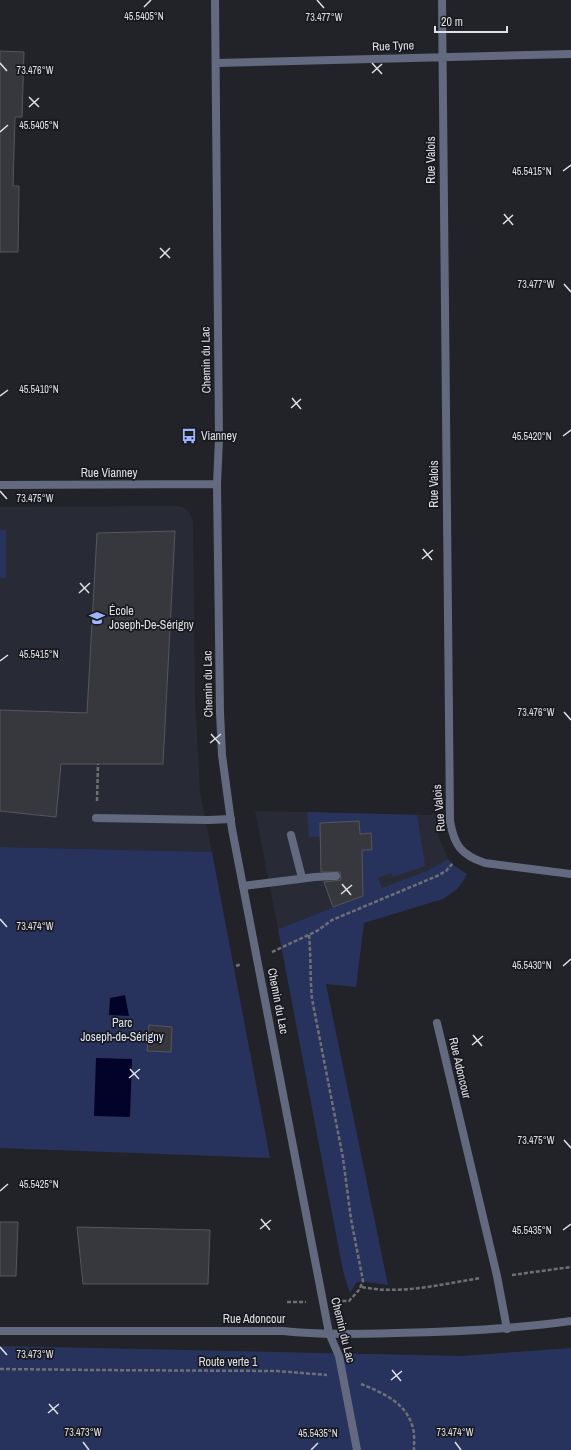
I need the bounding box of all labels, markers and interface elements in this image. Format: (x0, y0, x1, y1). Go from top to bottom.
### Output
scale bar (435, 8, 507, 34)
text: 45.5405°N (124, 10, 164, 23)
text: 73.477°W (306, 11, 343, 24)
text: 20 m (441, 14, 463, 30)
street label: Rue Tyne (372, 37, 414, 55)
text: 73.476°W (17, 64, 54, 77)
text: 45.5405°N (19, 119, 59, 132)
street label: Rue Valois (423, 136, 439, 184)
text: 45.5415°N (512, 165, 552, 178)
text: 73.477°W (518, 278, 555, 291)
street label: Chemin du Lac (197, 326, 215, 394)
text: 45.5410°N (19, 383, 59, 396)
bus stop icon: Vianney (180, 427, 198, 445)
place label: Vianney (201, 428, 237, 444)
text: 45.5420°N (512, 430, 552, 443)
street label: Rue Valois (426, 460, 442, 508)
street label: Rue Vianney (81, 465, 137, 481)
text: 73.475°W (17, 492, 54, 505)
place label: École Joseph-De-Sérigny (109, 603, 194, 633)
school or university icon: École Joseph-De-Sérigny (88, 609, 106, 627)
text: 45.5415°N (19, 648, 59, 661)
street label: Chemin du Lac (199, 650, 217, 718)
text: 73.476°W (518, 706, 555, 719)
street label: Rue Valois (429, 784, 449, 832)
text: 73.474°W (17, 920, 54, 933)
text: 45.5430°N (512, 959, 552, 972)
street label: Chemin du Lac (264, 967, 292, 1035)
park label: Parc Joseph-de-Sérigny (80, 1015, 164, 1045)
street label: Rue Adoncour (445, 1036, 475, 1101)
text: 73.475°W (518, 1134, 555, 1147)
text: 45.5425°N (19, 1178, 59, 1191)
text: 45.5435°N (512, 1224, 552, 1237)
street label: Chemin du Lac (327, 1296, 359, 1364)
street label: Rue Adoncour (223, 1311, 286, 1327)
text: 73.473°W (17, 1348, 54, 1361)
street label: Route verte 1 (198, 1354, 258, 1370)
text: 73.473°W (65, 1426, 102, 1439)
text: 73.474°W (437, 1426, 474, 1439)
text: 45.5435°N (298, 1427, 338, 1440)

